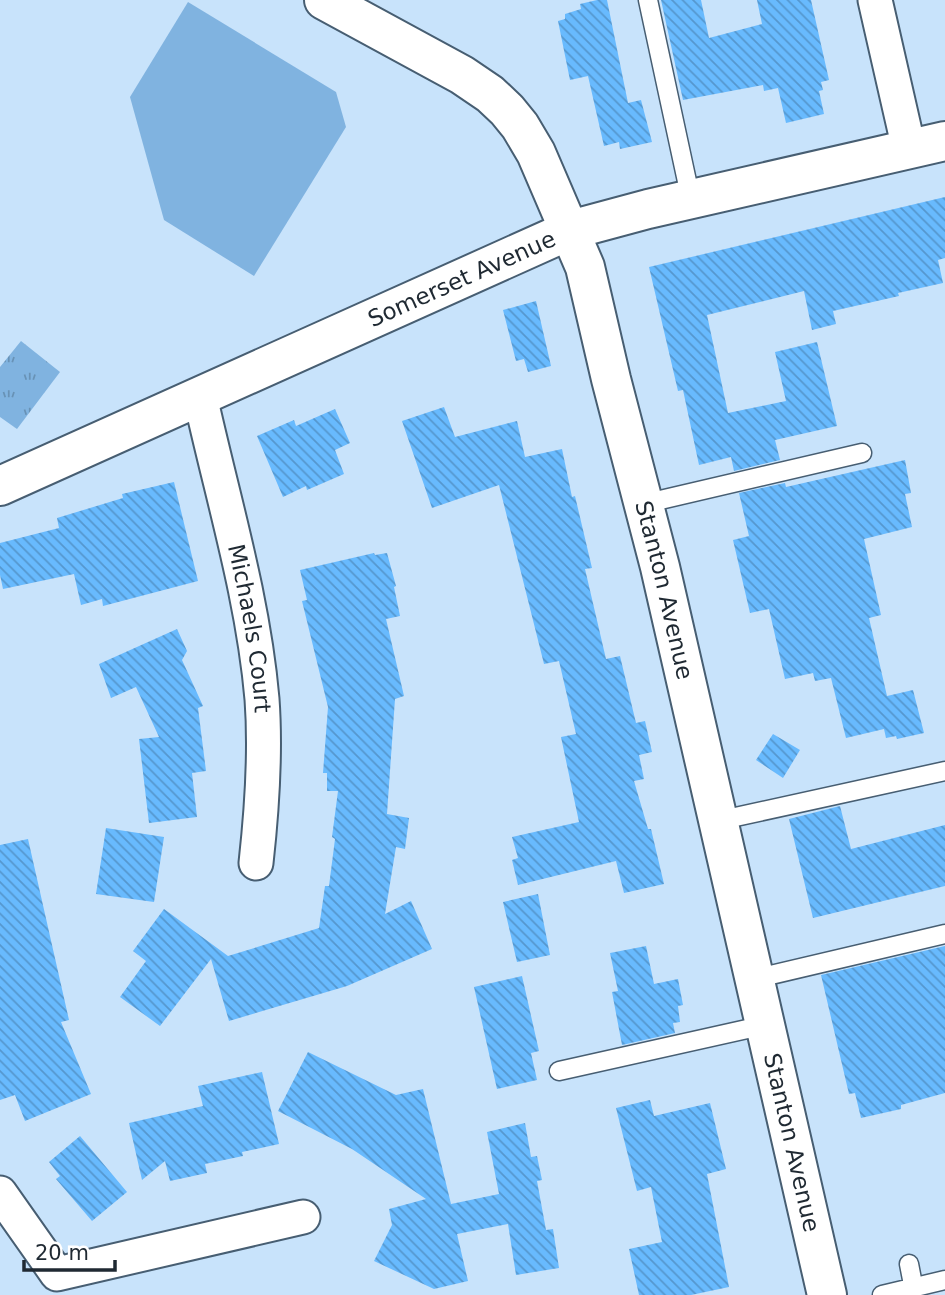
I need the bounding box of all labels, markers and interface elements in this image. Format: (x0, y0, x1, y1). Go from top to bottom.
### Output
street label: Somerset Avenue (364, 225, 559, 332)
street label: Stanton Avenue (630, 498, 698, 682)
street label: Michaels Court (223, 542, 276, 713)
street label: Stanton Avenue (759, 1050, 825, 1234)
scale bar (24, 1228, 116, 1272)
text: 20 m (35, 1241, 89, 1265)

